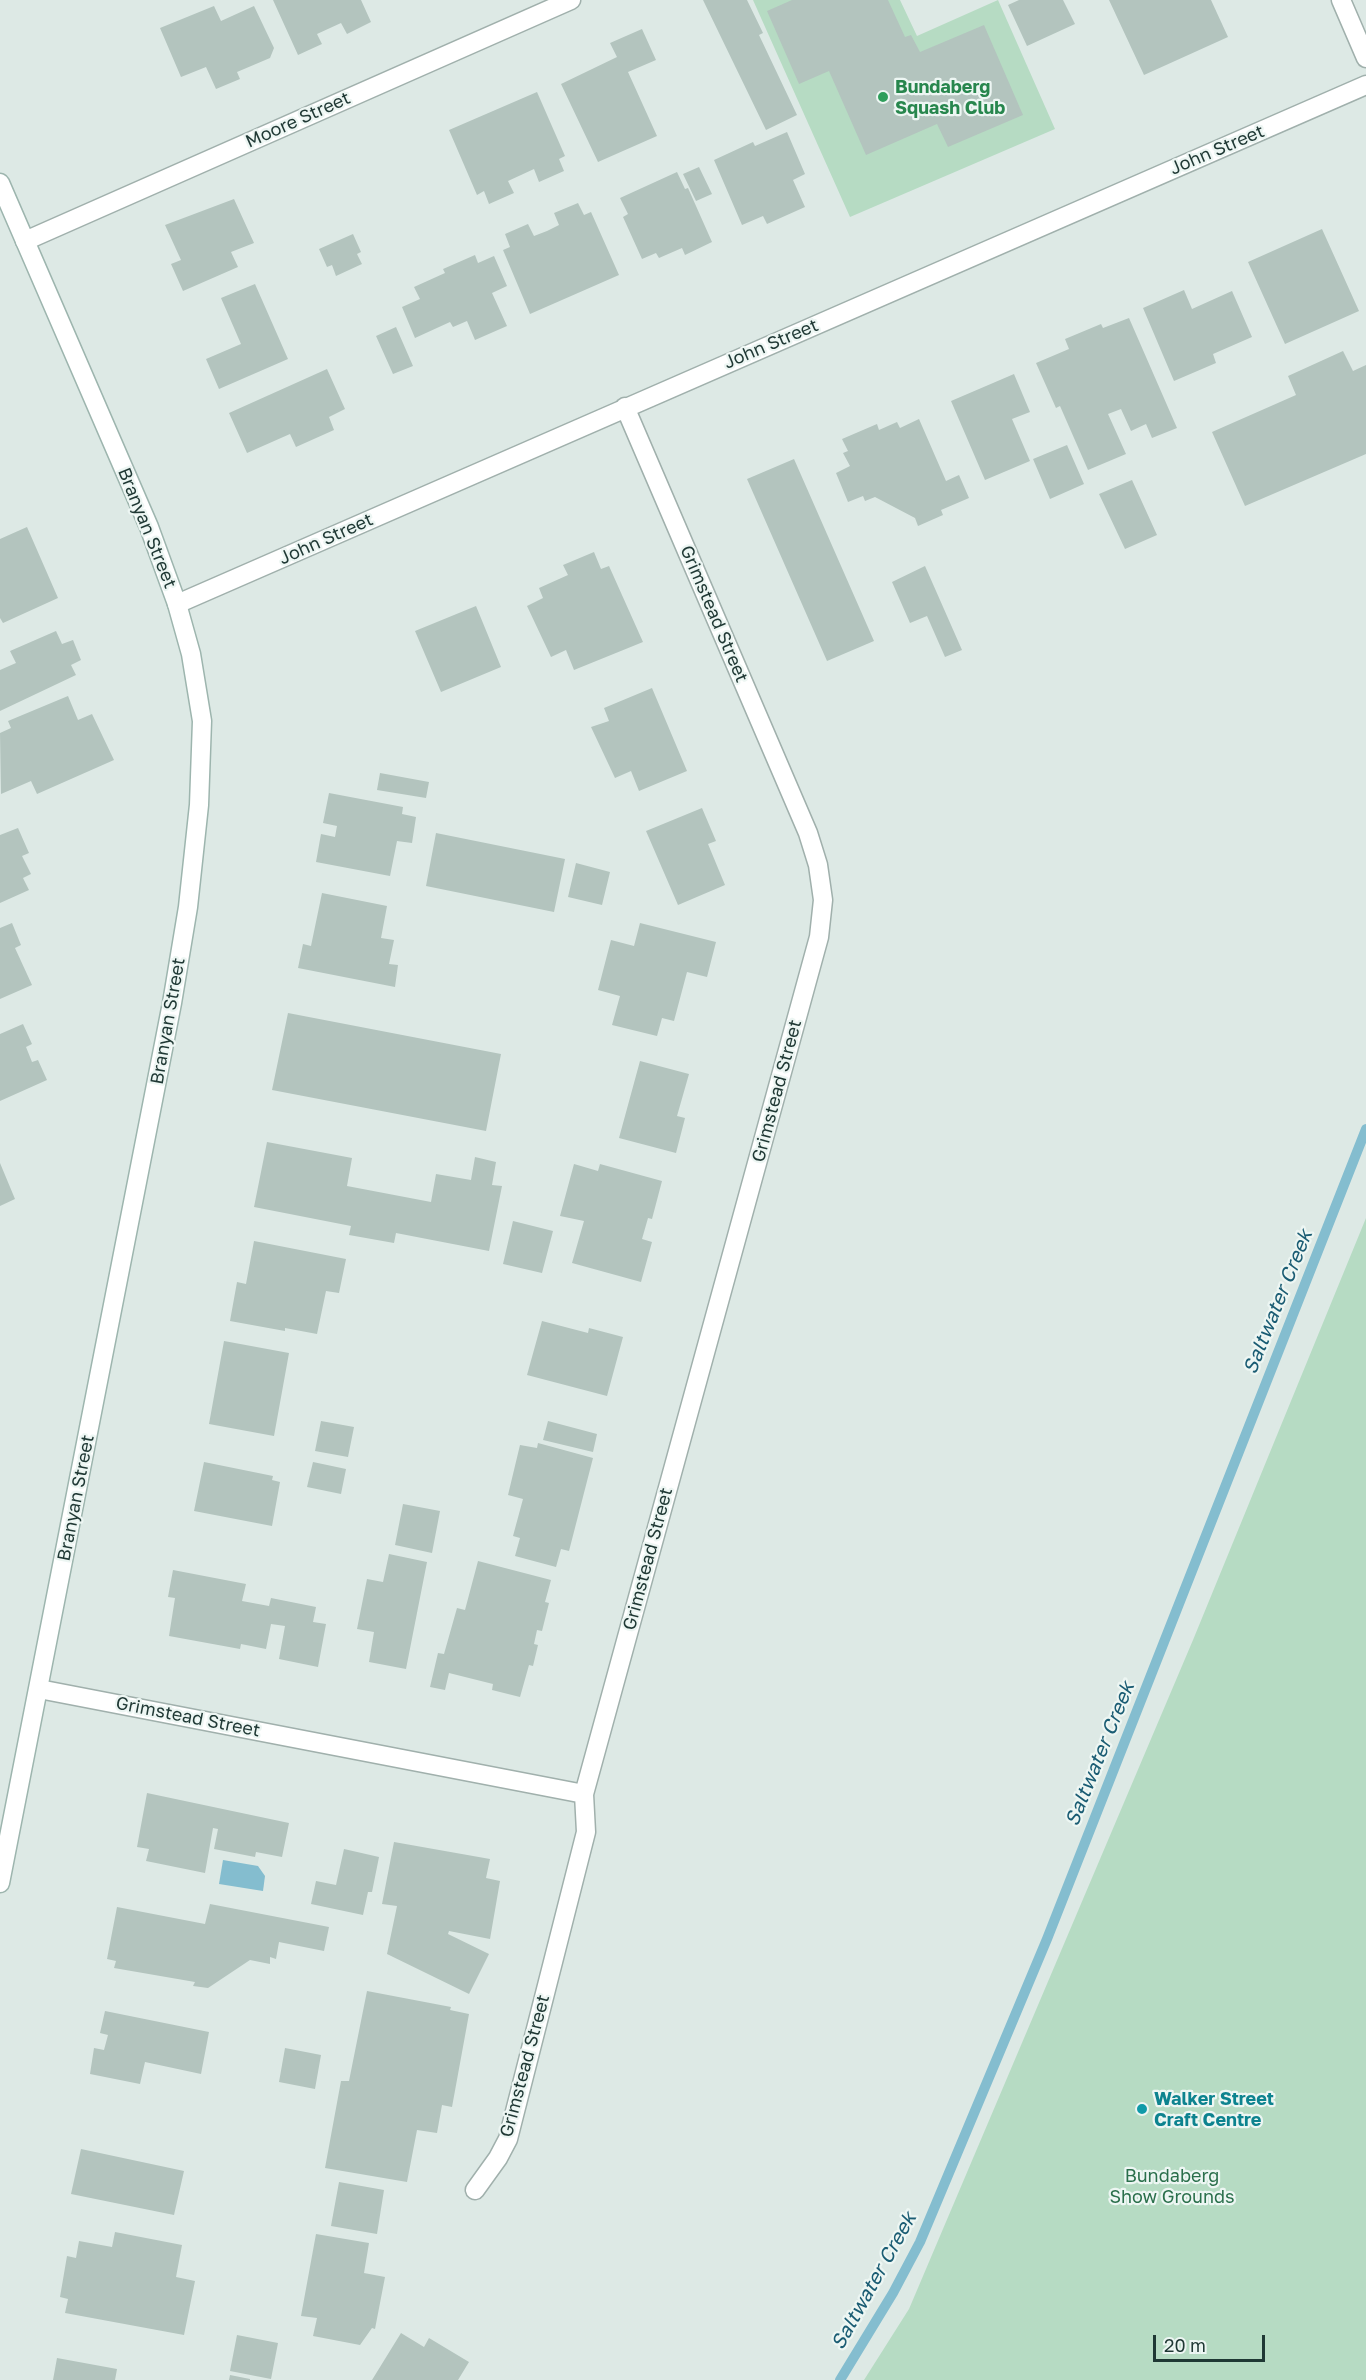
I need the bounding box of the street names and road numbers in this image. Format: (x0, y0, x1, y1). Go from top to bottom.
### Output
street label: Moore Street (242, 87, 354, 153)
street label: John Street (1166, 120, 1268, 180)
street label: John Street (720, 314, 822, 374)
street label: Branyan Street (113, 464, 181, 592)
street label: John Street (276, 509, 376, 569)
street label: Grimstead Street (675, 542, 753, 686)
street label: Branyan Street (146, 956, 190, 1086)
street label: Grimstead Street (748, 1017, 806, 1165)
street label: Branyan Street (53, 1433, 99, 1563)
street label: Grimstead Street (619, 1485, 677, 1633)
street label: Grimstead Street (114, 1692, 262, 1742)
street label: Grimstead Street (496, 1992, 554, 2140)

